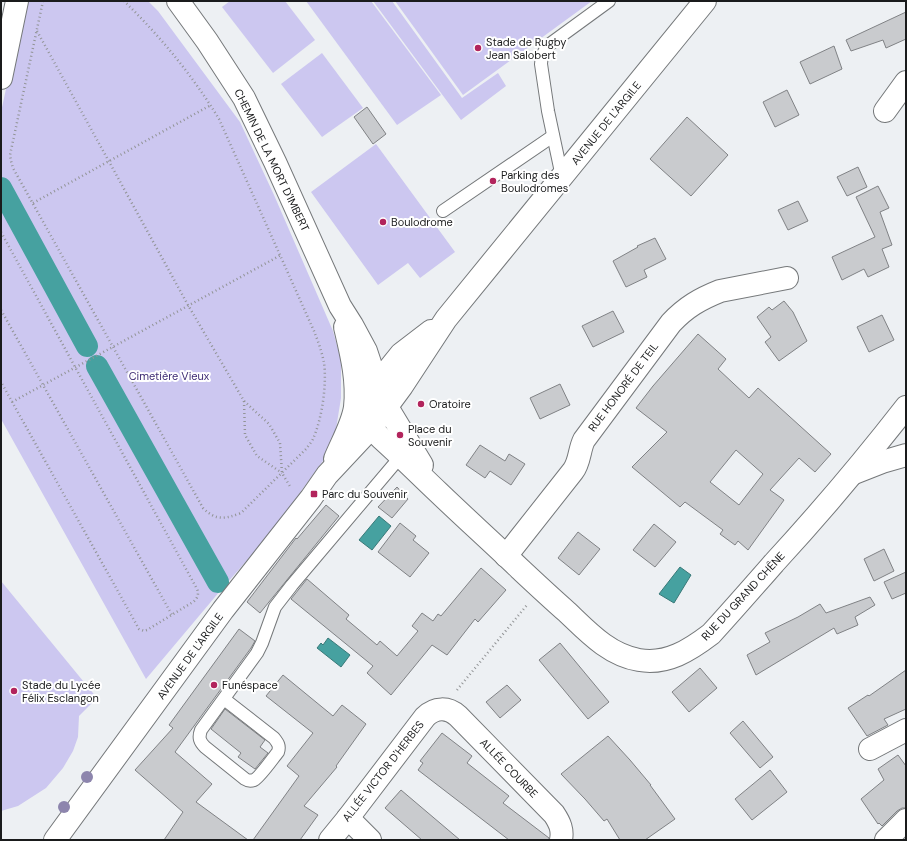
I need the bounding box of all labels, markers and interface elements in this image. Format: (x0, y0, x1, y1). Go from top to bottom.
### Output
place label: Stade de Rugby Jean Salobert (486, 35, 566, 62)
marker: Stade de Rugby Jean Salobert (473, 43, 483, 53)
street label: AVENUE DE L'ARGILE (568, 78, 644, 168)
street label: CHEMIN DE LA MORT D'IMBERT (231, 86, 313, 234)
place label: Parking des Boulodromes (501, 168, 568, 195)
marker: Parking des Boulodromes (488, 176, 498, 186)
place label: Boulodrome (391, 215, 453, 229)
marker: Boulodrome (378, 217, 388, 227)
street label: RUE HONORÉ DE TEIL (585, 339, 661, 434)
park label: Cimetière Vieux (129, 369, 210, 383)
place label: Oratoire (429, 397, 471, 411)
marker: Oratoire (416, 399, 426, 409)
place label: Place du Souvenir (408, 422, 452, 449)
marker: Place du Souvenir (395, 430, 405, 440)
place label: Parc du Souvenir (322, 487, 407, 501)
marker: Parc du Souvenir (309, 489, 319, 499)
street label: RUE DU GRAND CHÊNE (698, 549, 788, 643)
street label: AVENUE DE L'ARGILE (154, 610, 226, 702)
place label: Stade du Lycée Félix Esclangon (22, 678, 100, 705)
place label: Funéspace (222, 678, 278, 692)
marker: Funéspace (209, 680, 219, 690)
marker: Stade du Lycée Félix Esclangon (9, 686, 19, 696)
street label: ALLÉE VICTOR D'HERBES (339, 718, 427, 824)
street label: ALLÉE COURBE (477, 735, 541, 801)

